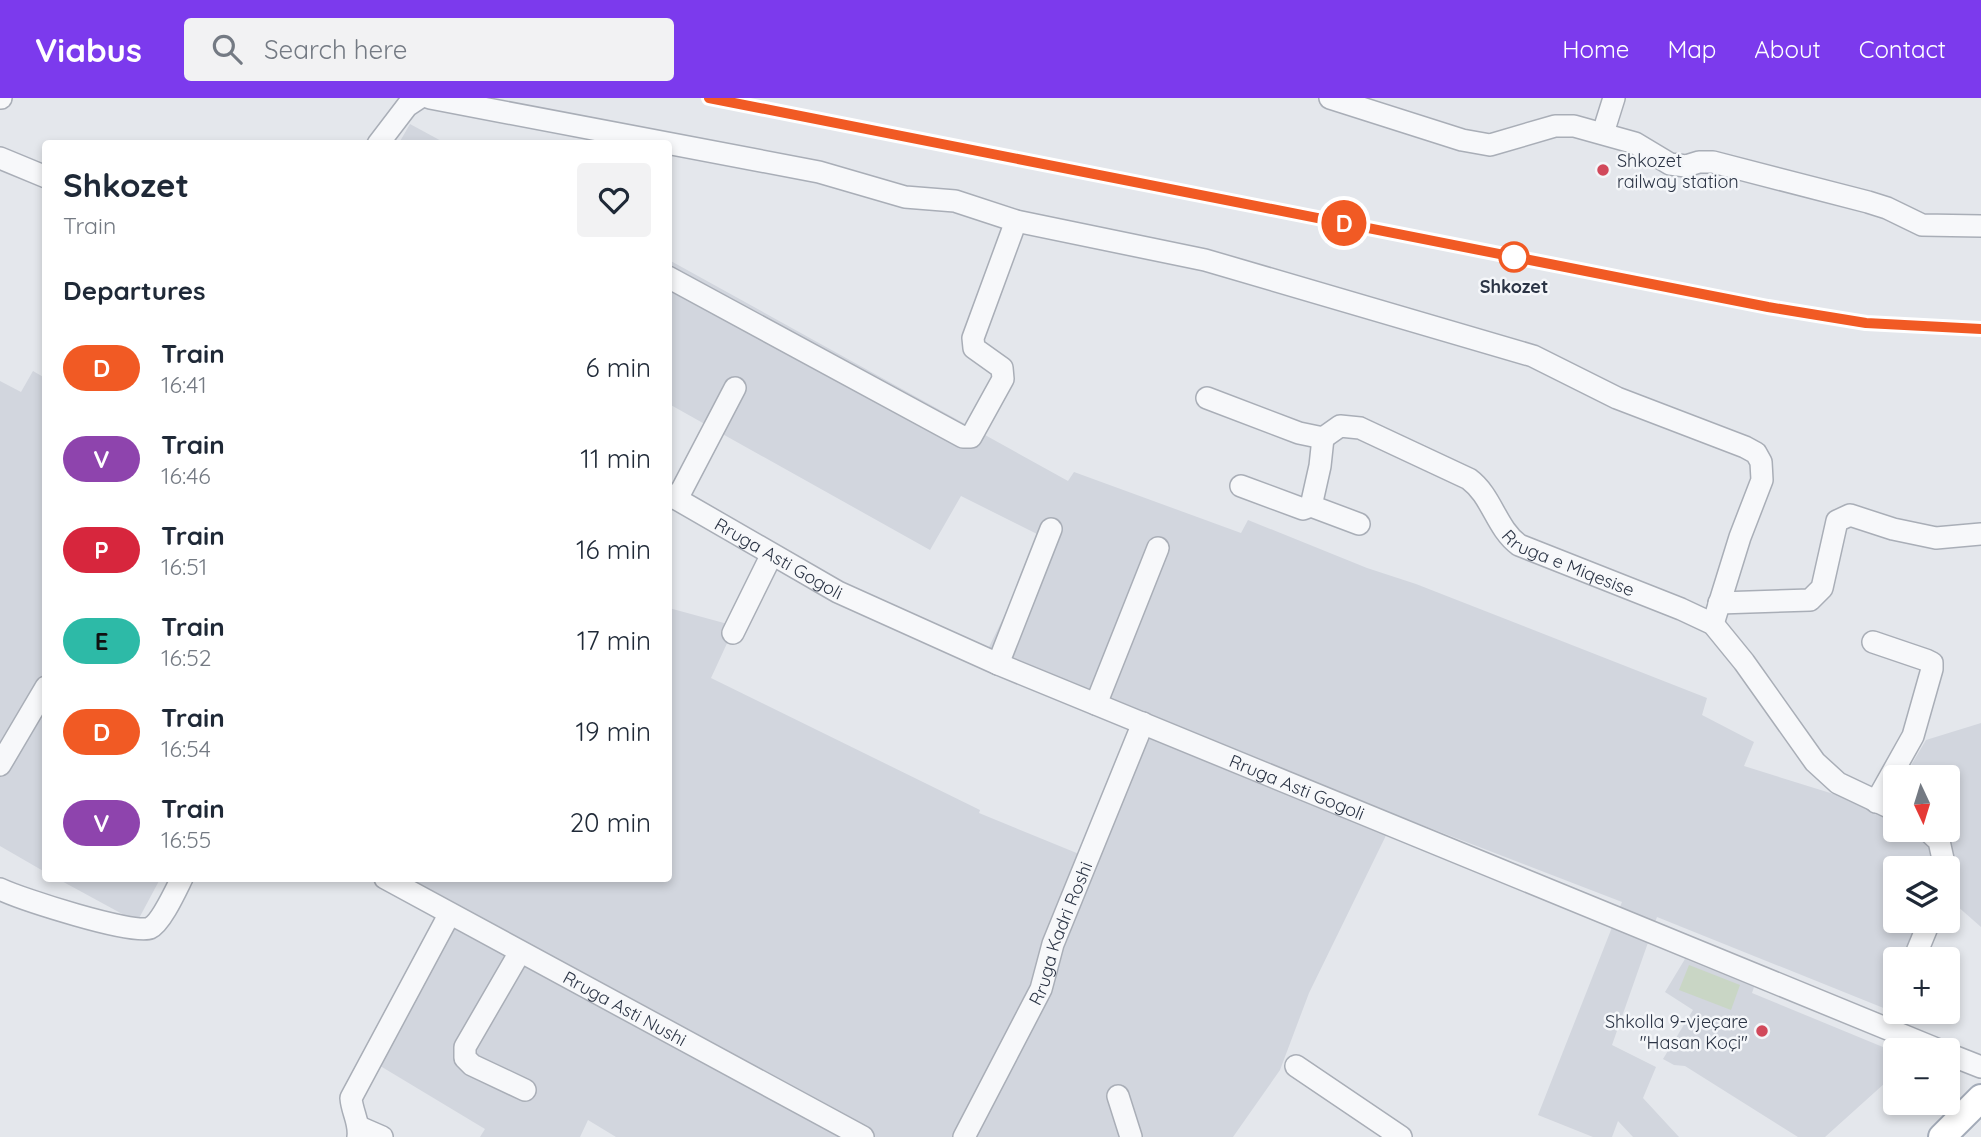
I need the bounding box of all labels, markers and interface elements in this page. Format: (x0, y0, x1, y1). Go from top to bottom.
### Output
search box (184, 18, 674, 81)
text: Viabus (35, 29, 142, 70)
icon: search (208, 30, 246, 68)
text: Search here (264, 33, 407, 66)
text: Home (1562, 34, 1629, 64)
text: Map (1667, 34, 1716, 64)
text: About (1754, 34, 1821, 64)
text: Contact (1859, 34, 1946, 64)
place label: Shkozet railway station (1617, 149, 1739, 193)
marker: Shkozet railway station (1595, 162, 1611, 178)
button: heart (577, 163, 651, 237)
text: Shkozet (63, 164, 189, 205)
line badge: D (1321, 200, 1367, 246)
text: D (1335, 208, 1353, 238)
text: Train (63, 211, 116, 240)
marker: Shkozet (1499, 242, 1529, 272)
text: Departures (63, 274, 206, 307)
place label: Shkozet (1480, 275, 1548, 298)
text: Train (161, 337, 225, 370)
text: 6 min (586, 351, 651, 384)
text: D (93, 353, 110, 383)
text: 16:41 (161, 370, 207, 399)
text: Train (161, 428, 225, 461)
text: 11 min (580, 442, 651, 475)
text: V (93, 444, 110, 474)
text: 16:46 (161, 461, 211, 490)
street label: Rruga Asti Gogoli (711, 512, 846, 604)
text: Train (161, 519, 225, 552)
street label: Rruga e Miqesise (1497, 524, 1638, 601)
text: 16 min (576, 533, 651, 566)
text: P (94, 535, 109, 565)
text: 16:51 (161, 552, 207, 581)
text: Train (161, 610, 225, 643)
text: 17 min (577, 624, 651, 657)
text: E (95, 626, 108, 656)
text: 16:52 (161, 643, 211, 672)
text: Train (161, 701, 225, 734)
text: 19 min (575, 715, 651, 748)
text: D (93, 717, 110, 747)
text: 16:54 (161, 734, 211, 763)
street label: Rruga Asti Gogoli (1226, 749, 1368, 825)
north arrow (1883, 765, 1960, 842)
map controls (1883, 765, 1960, 1115)
text: Train (161, 792, 225, 825)
text: 20 min (570, 806, 651, 839)
text: V (93, 808, 110, 838)
text: 16:55 (161, 825, 211, 854)
button: layers (1883, 856, 1960, 933)
street label: Rruga Kadri Roshi (1023, 858, 1097, 1009)
button: + (1883, 947, 1960, 1024)
street label: Rruga Asti Nushi (559, 965, 691, 1051)
place label: Shkolla 9-vjeçare "Hasan Koçi" (1605, 1010, 1748, 1054)
marker: Shkolla 9-vjeçare "Hasan Koçi" (1754, 1023, 1770, 1039)
button: − (1883, 1038, 1960, 1115)

